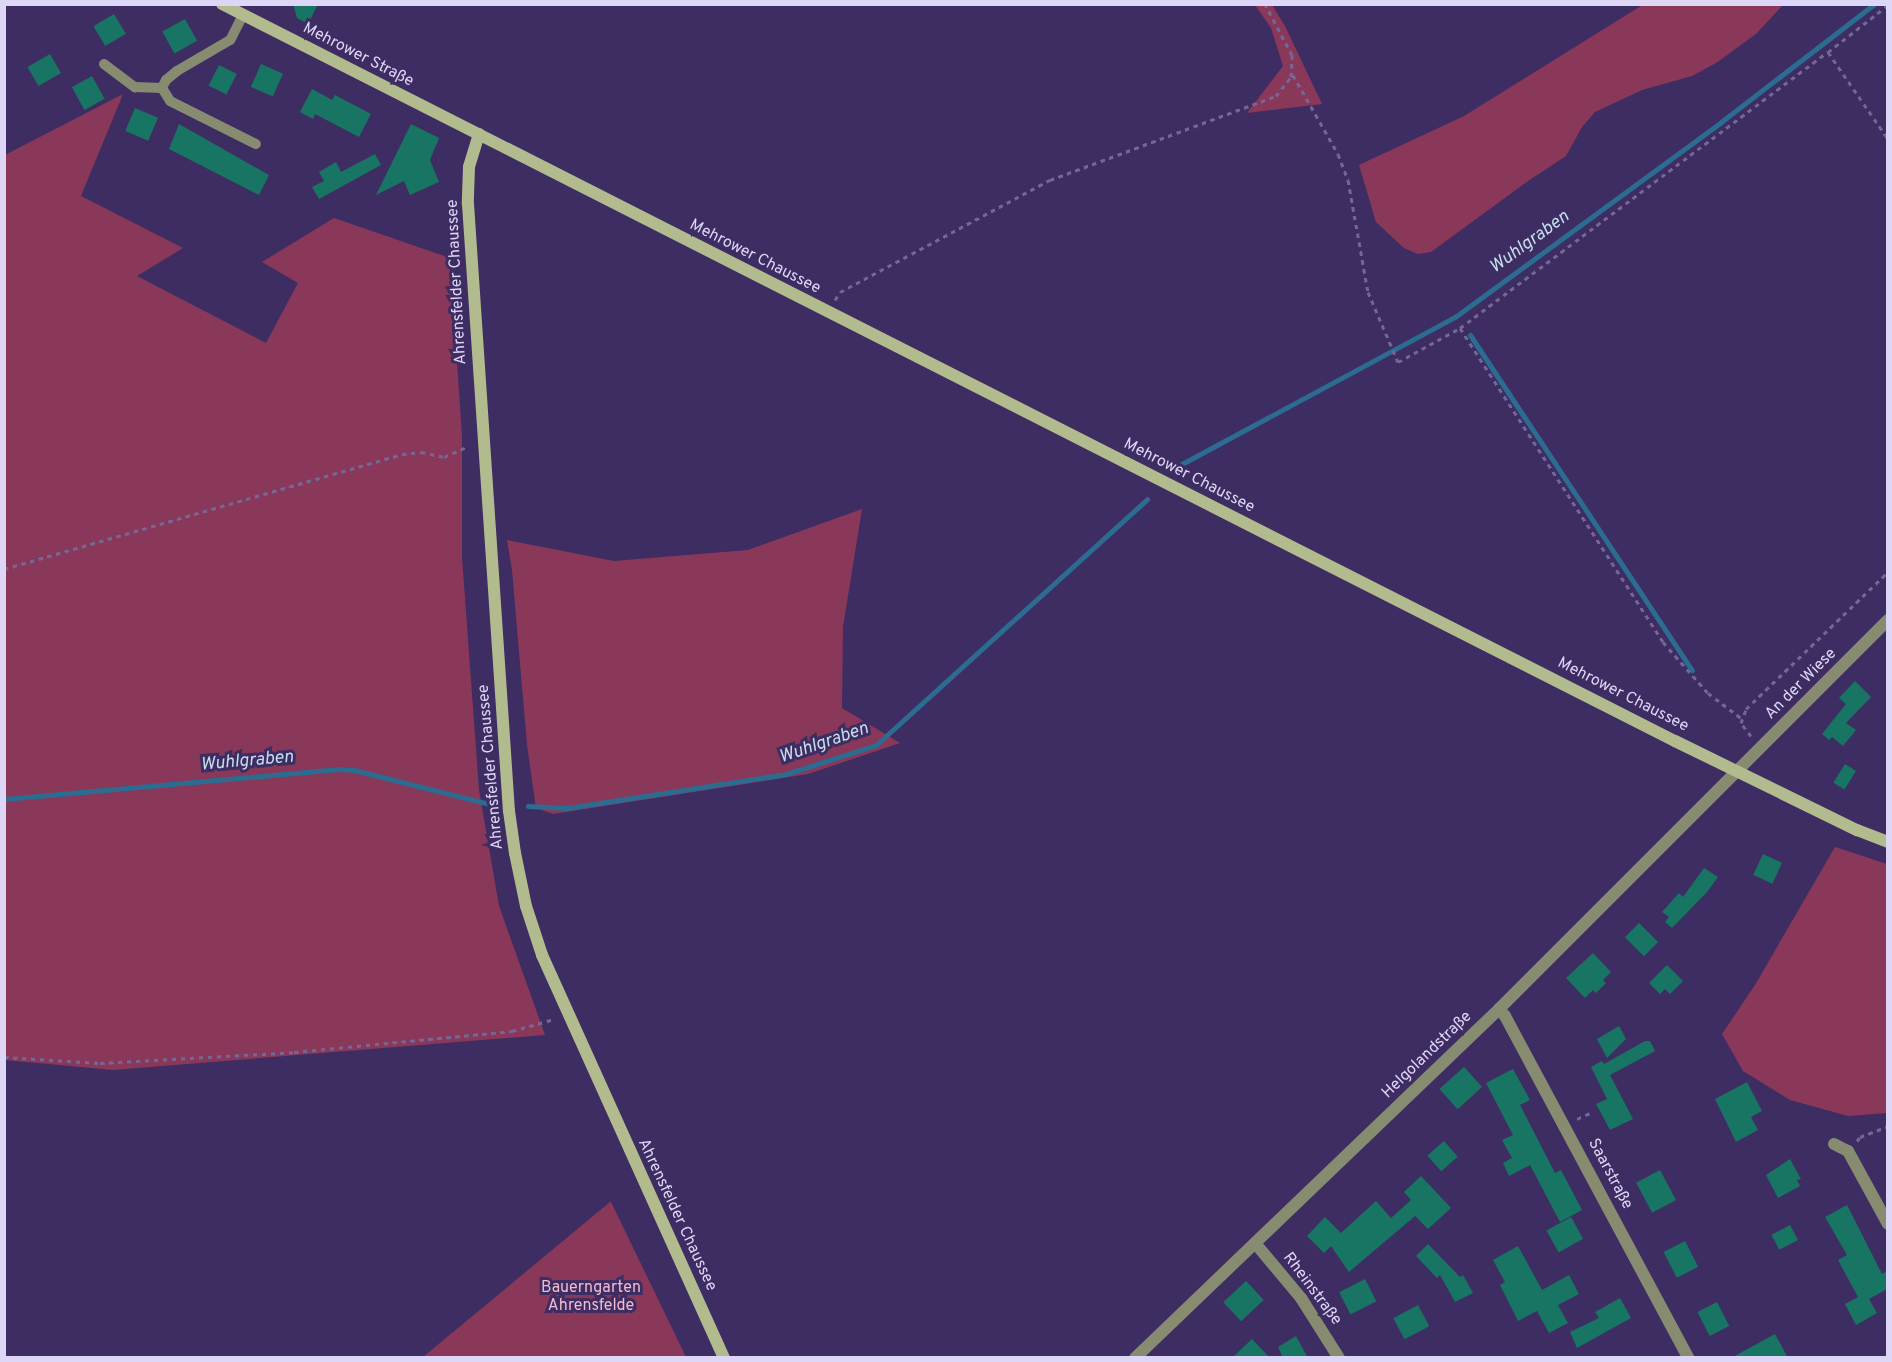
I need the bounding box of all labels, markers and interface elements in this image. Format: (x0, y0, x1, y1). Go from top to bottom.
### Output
street label: Mehrower Straße (299, 19, 417, 91)
street label: Ahrensfelder Chaussee (443, 199, 471, 365)
water label: Wuhlgraben (1486, 207, 1574, 279)
street label: Mehrower Chaussee (686, 216, 824, 298)
street label: Mehrower Chaussee (1120, 435, 1258, 517)
street label: An der Wiese (1761, 644, 1841, 724)
street label: Mehrower Chaussee (1554, 654, 1692, 736)
street label: Ahrensfelder Chaussee (474, 684, 508, 850)
water label: Wuhlgraben (776, 719, 872, 769)
water label: Wuhlgraben (200, 747, 294, 777)
street label: Helgolandstraße (1378, 1007, 1476, 1103)
street label: Saarstraße (1583, 1135, 1637, 1213)
street label: Ahrensfelder Chaussee (633, 1136, 721, 1294)
street label: Rheinstraße (1278, 1249, 1346, 1329)
park label: Bauerngarten Ahrensfelde (541, 1278, 641, 1316)

